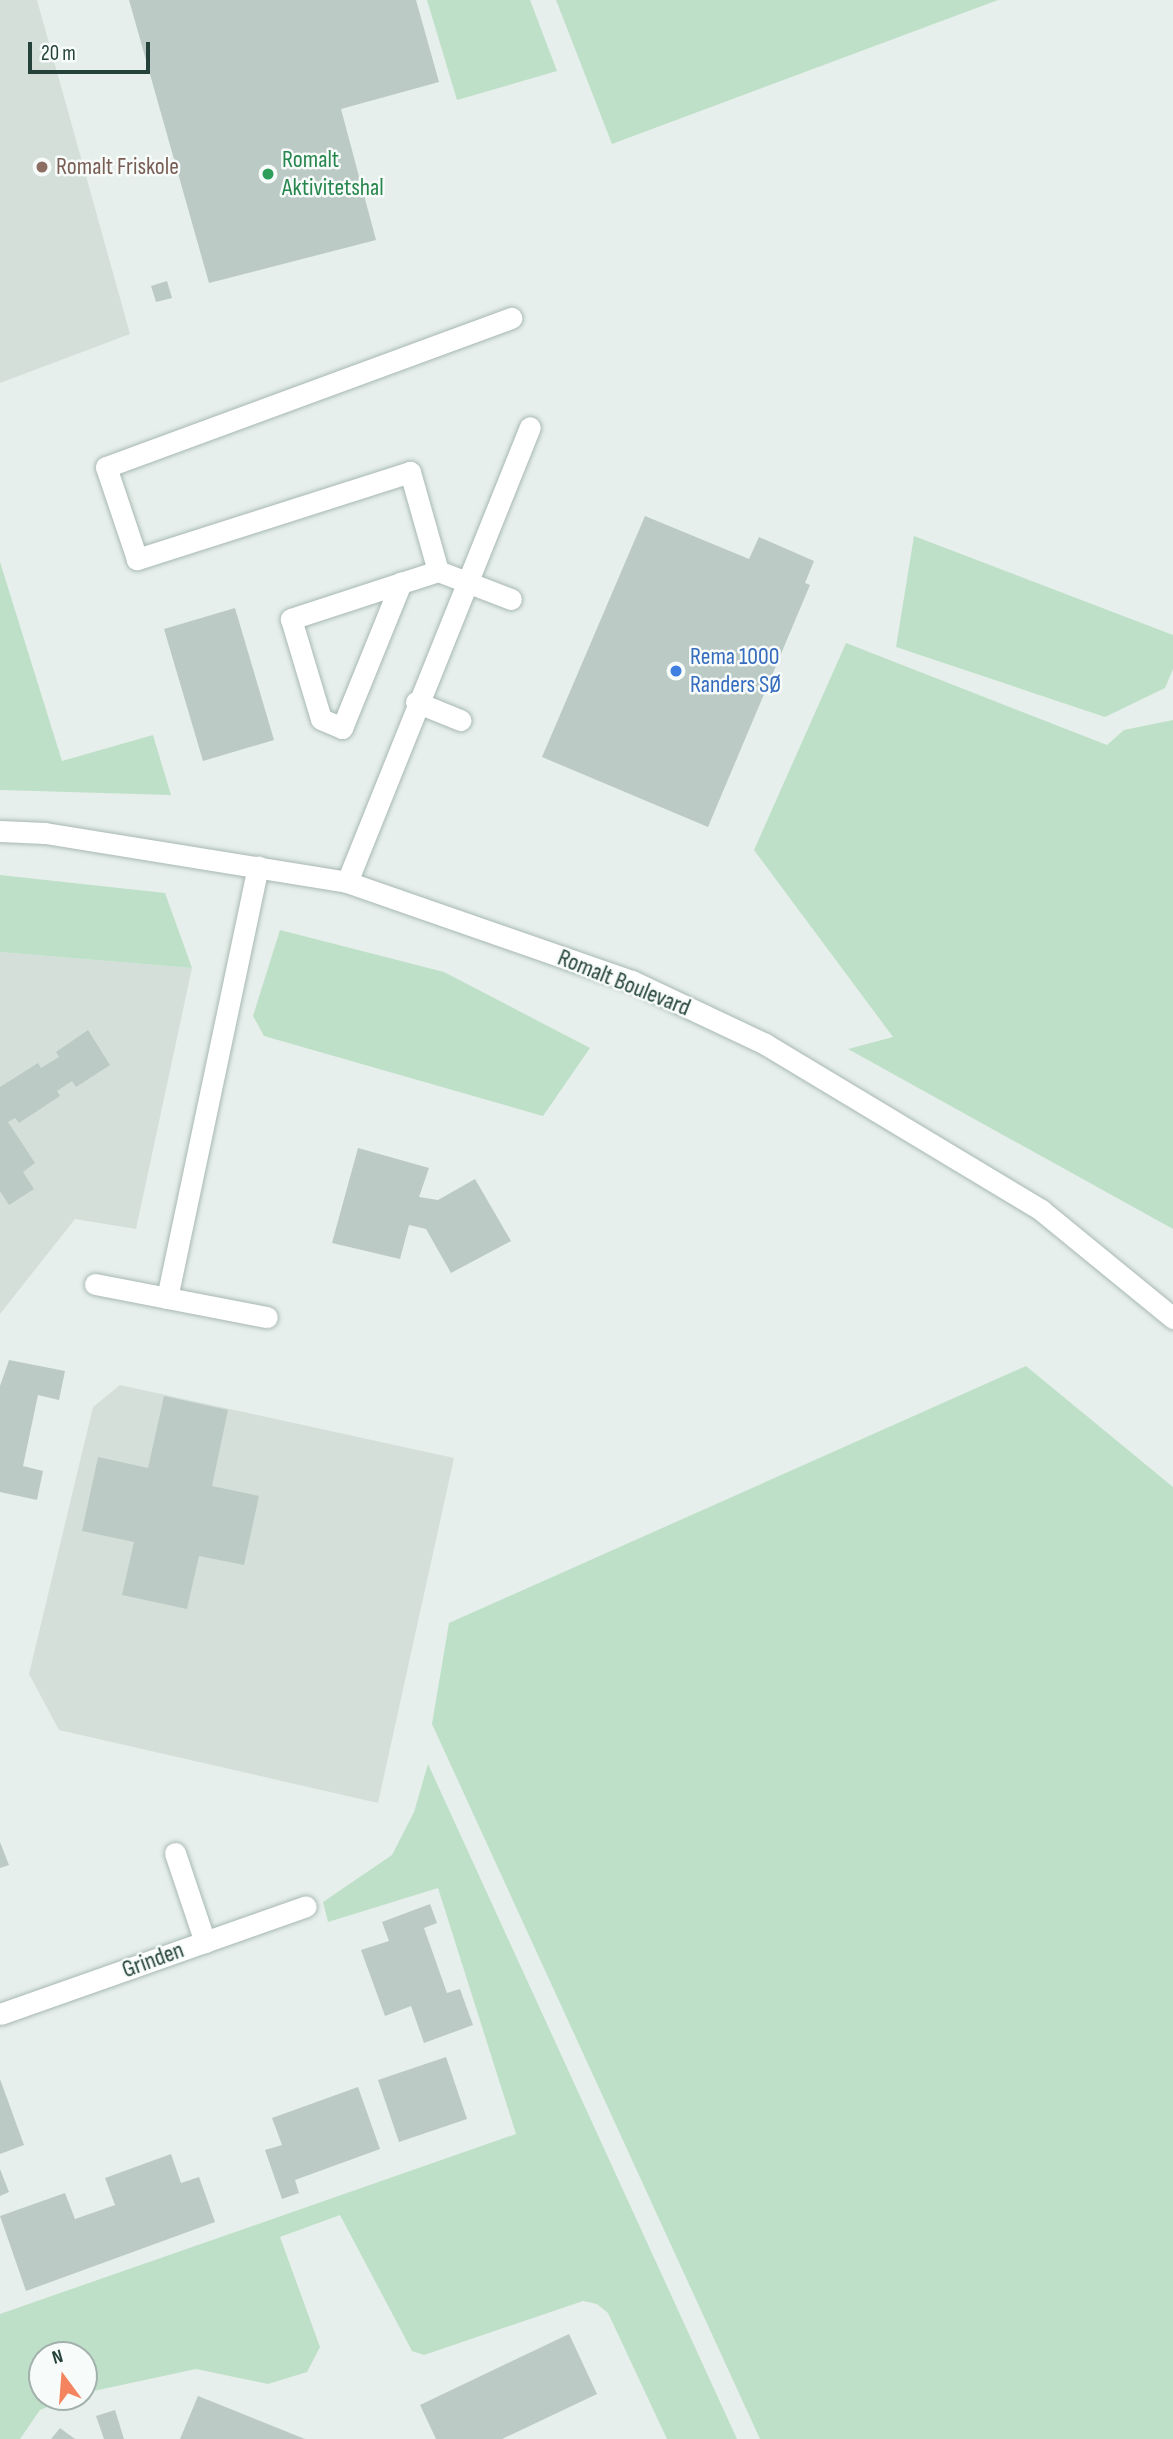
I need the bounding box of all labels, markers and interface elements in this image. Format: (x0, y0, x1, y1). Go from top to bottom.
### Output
scale bar (32, 28, 154, 72)
text: 20 m (41, 41, 76, 66)
place label: Romalt Aktivitetshal (282, 146, 384, 202)
place label: Romalt Friskole (56, 153, 179, 181)
marker: Romalt Friskole (34, 159, 50, 175)
marker: Romalt Aktivitetshal (260, 166, 276, 182)
place label: Rema 1000 Randers SØ (690, 643, 781, 699)
marker: Rema 1000 Randers SØ (668, 663, 684, 679)
street label: Romalt Boulevard (554, 943, 694, 1023)
street label: Grinden (118, 1936, 188, 1984)
north arrow (28, 2341, 98, 2411)
text: N (50, 2345, 66, 2370)

